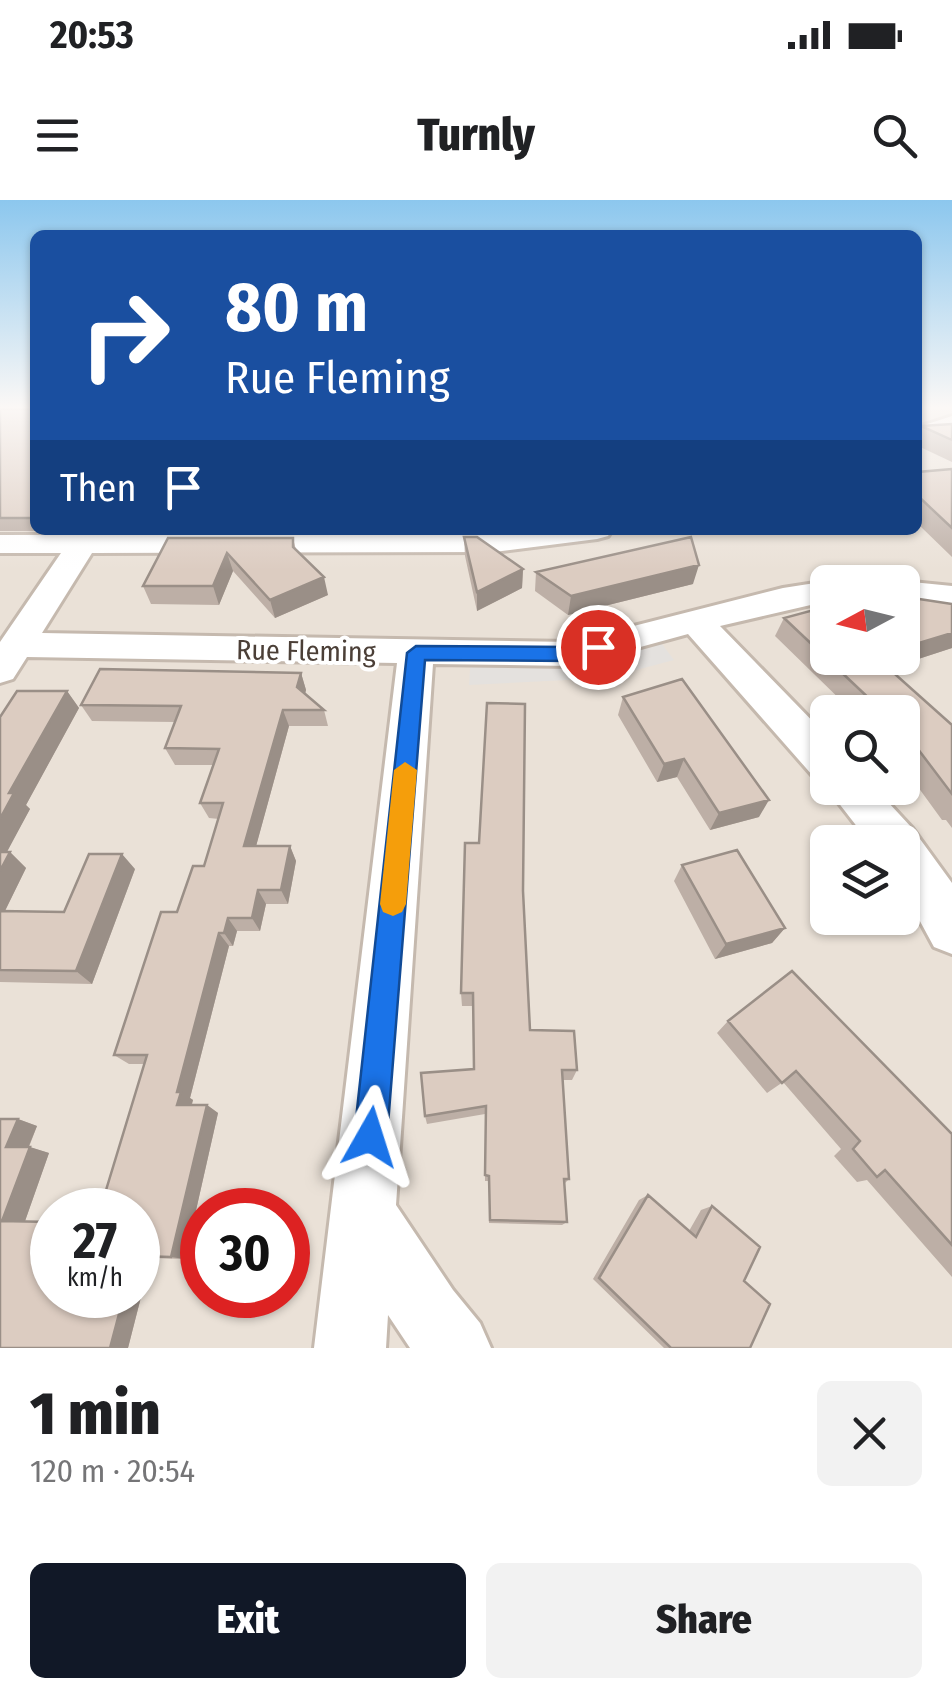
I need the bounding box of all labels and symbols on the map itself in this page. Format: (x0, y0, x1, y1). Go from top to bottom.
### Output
north arrow (810, 565, 920, 675)
pin (556, 605, 641, 690)
street label: Rue Fleming (236, 633, 377, 669)
position arrow (318, 1085, 422, 1189)
speed limit sign: 30 (180, 1188, 310, 1318)

